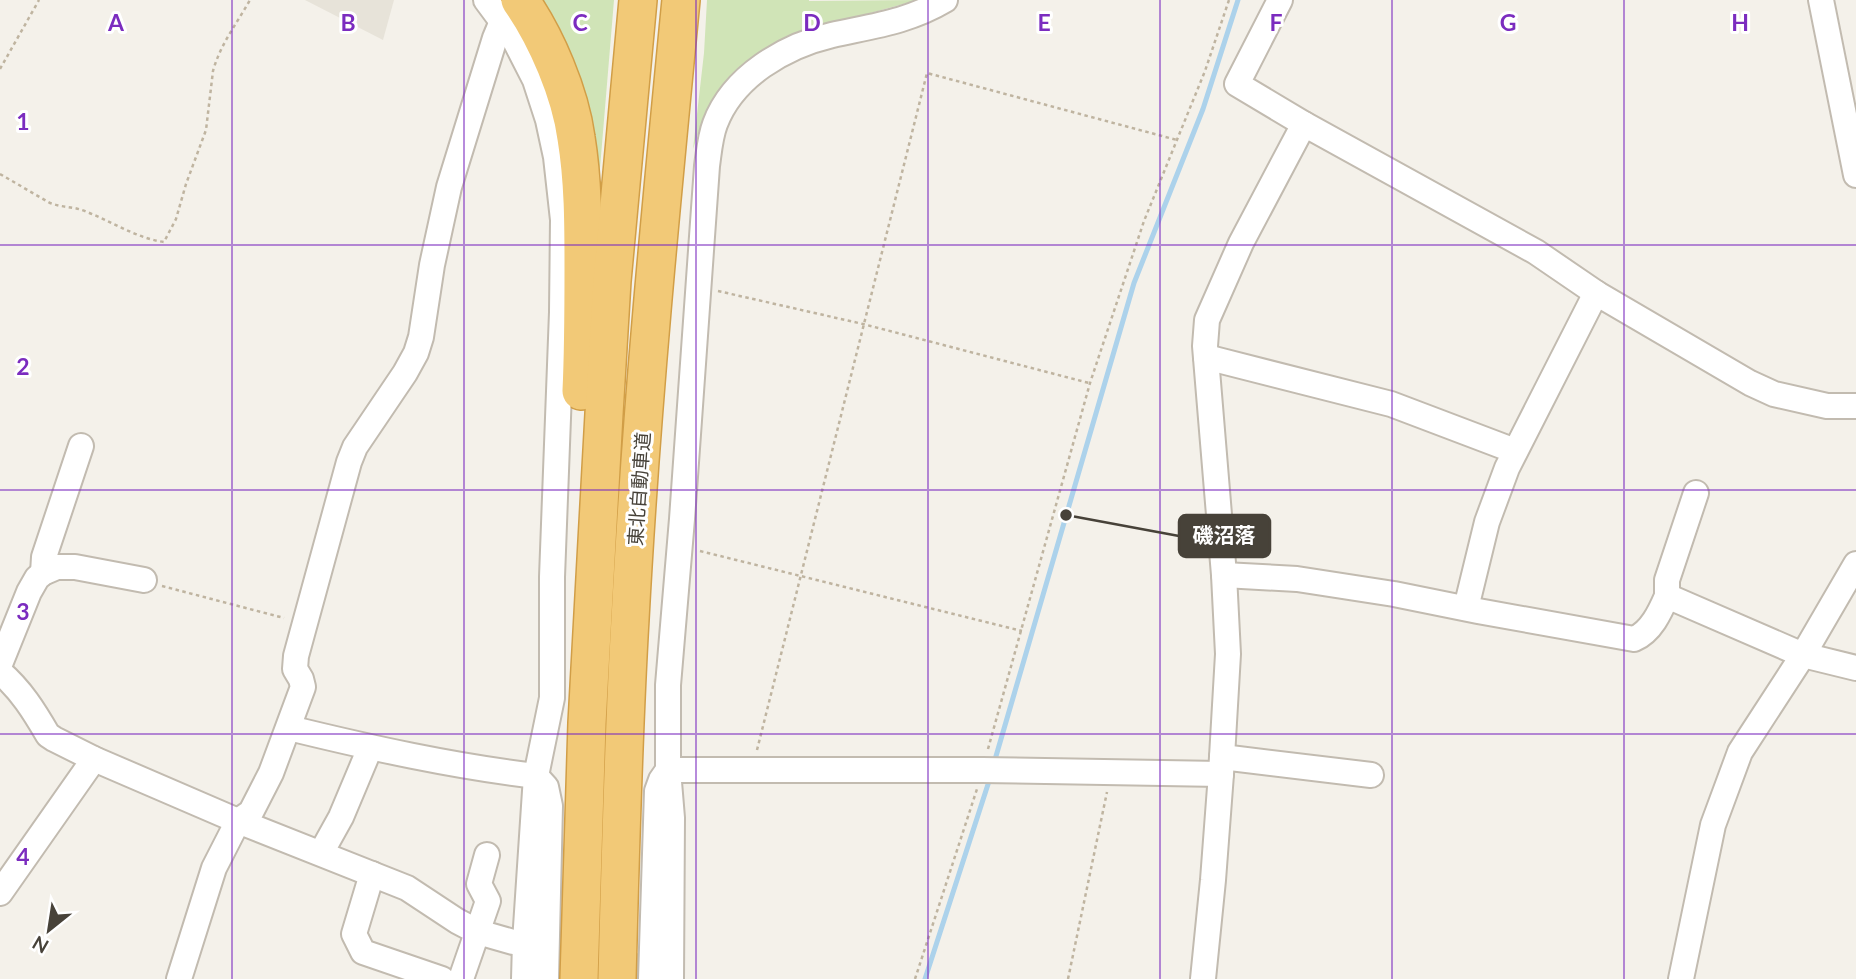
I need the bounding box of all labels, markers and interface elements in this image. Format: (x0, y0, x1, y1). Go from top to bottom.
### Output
text: A (107, 8, 125, 36)
text: B (340, 8, 356, 36)
text: C (572, 8, 588, 36)
text: D (803, 8, 821, 36)
text: E (1037, 8, 1051, 36)
text: F (1269, 8, 1283, 36)
text: G (1500, 8, 1516, 36)
text: H (1731, 8, 1749, 36)
text: 1 (16, 107, 30, 135)
text: 2 (16, 352, 30, 380)
street label: 東北自動車道 (623, 431, 654, 547)
callout: 磯沼落 (1179, 515, 1270, 557)
text: 磯沼落 (1193, 522, 1256, 547)
text: 3 (16, 597, 30, 625)
text: 4 (16, 842, 30, 870)
north arrow (14, 895, 84, 965)
text: N (28, 932, 52, 959)

